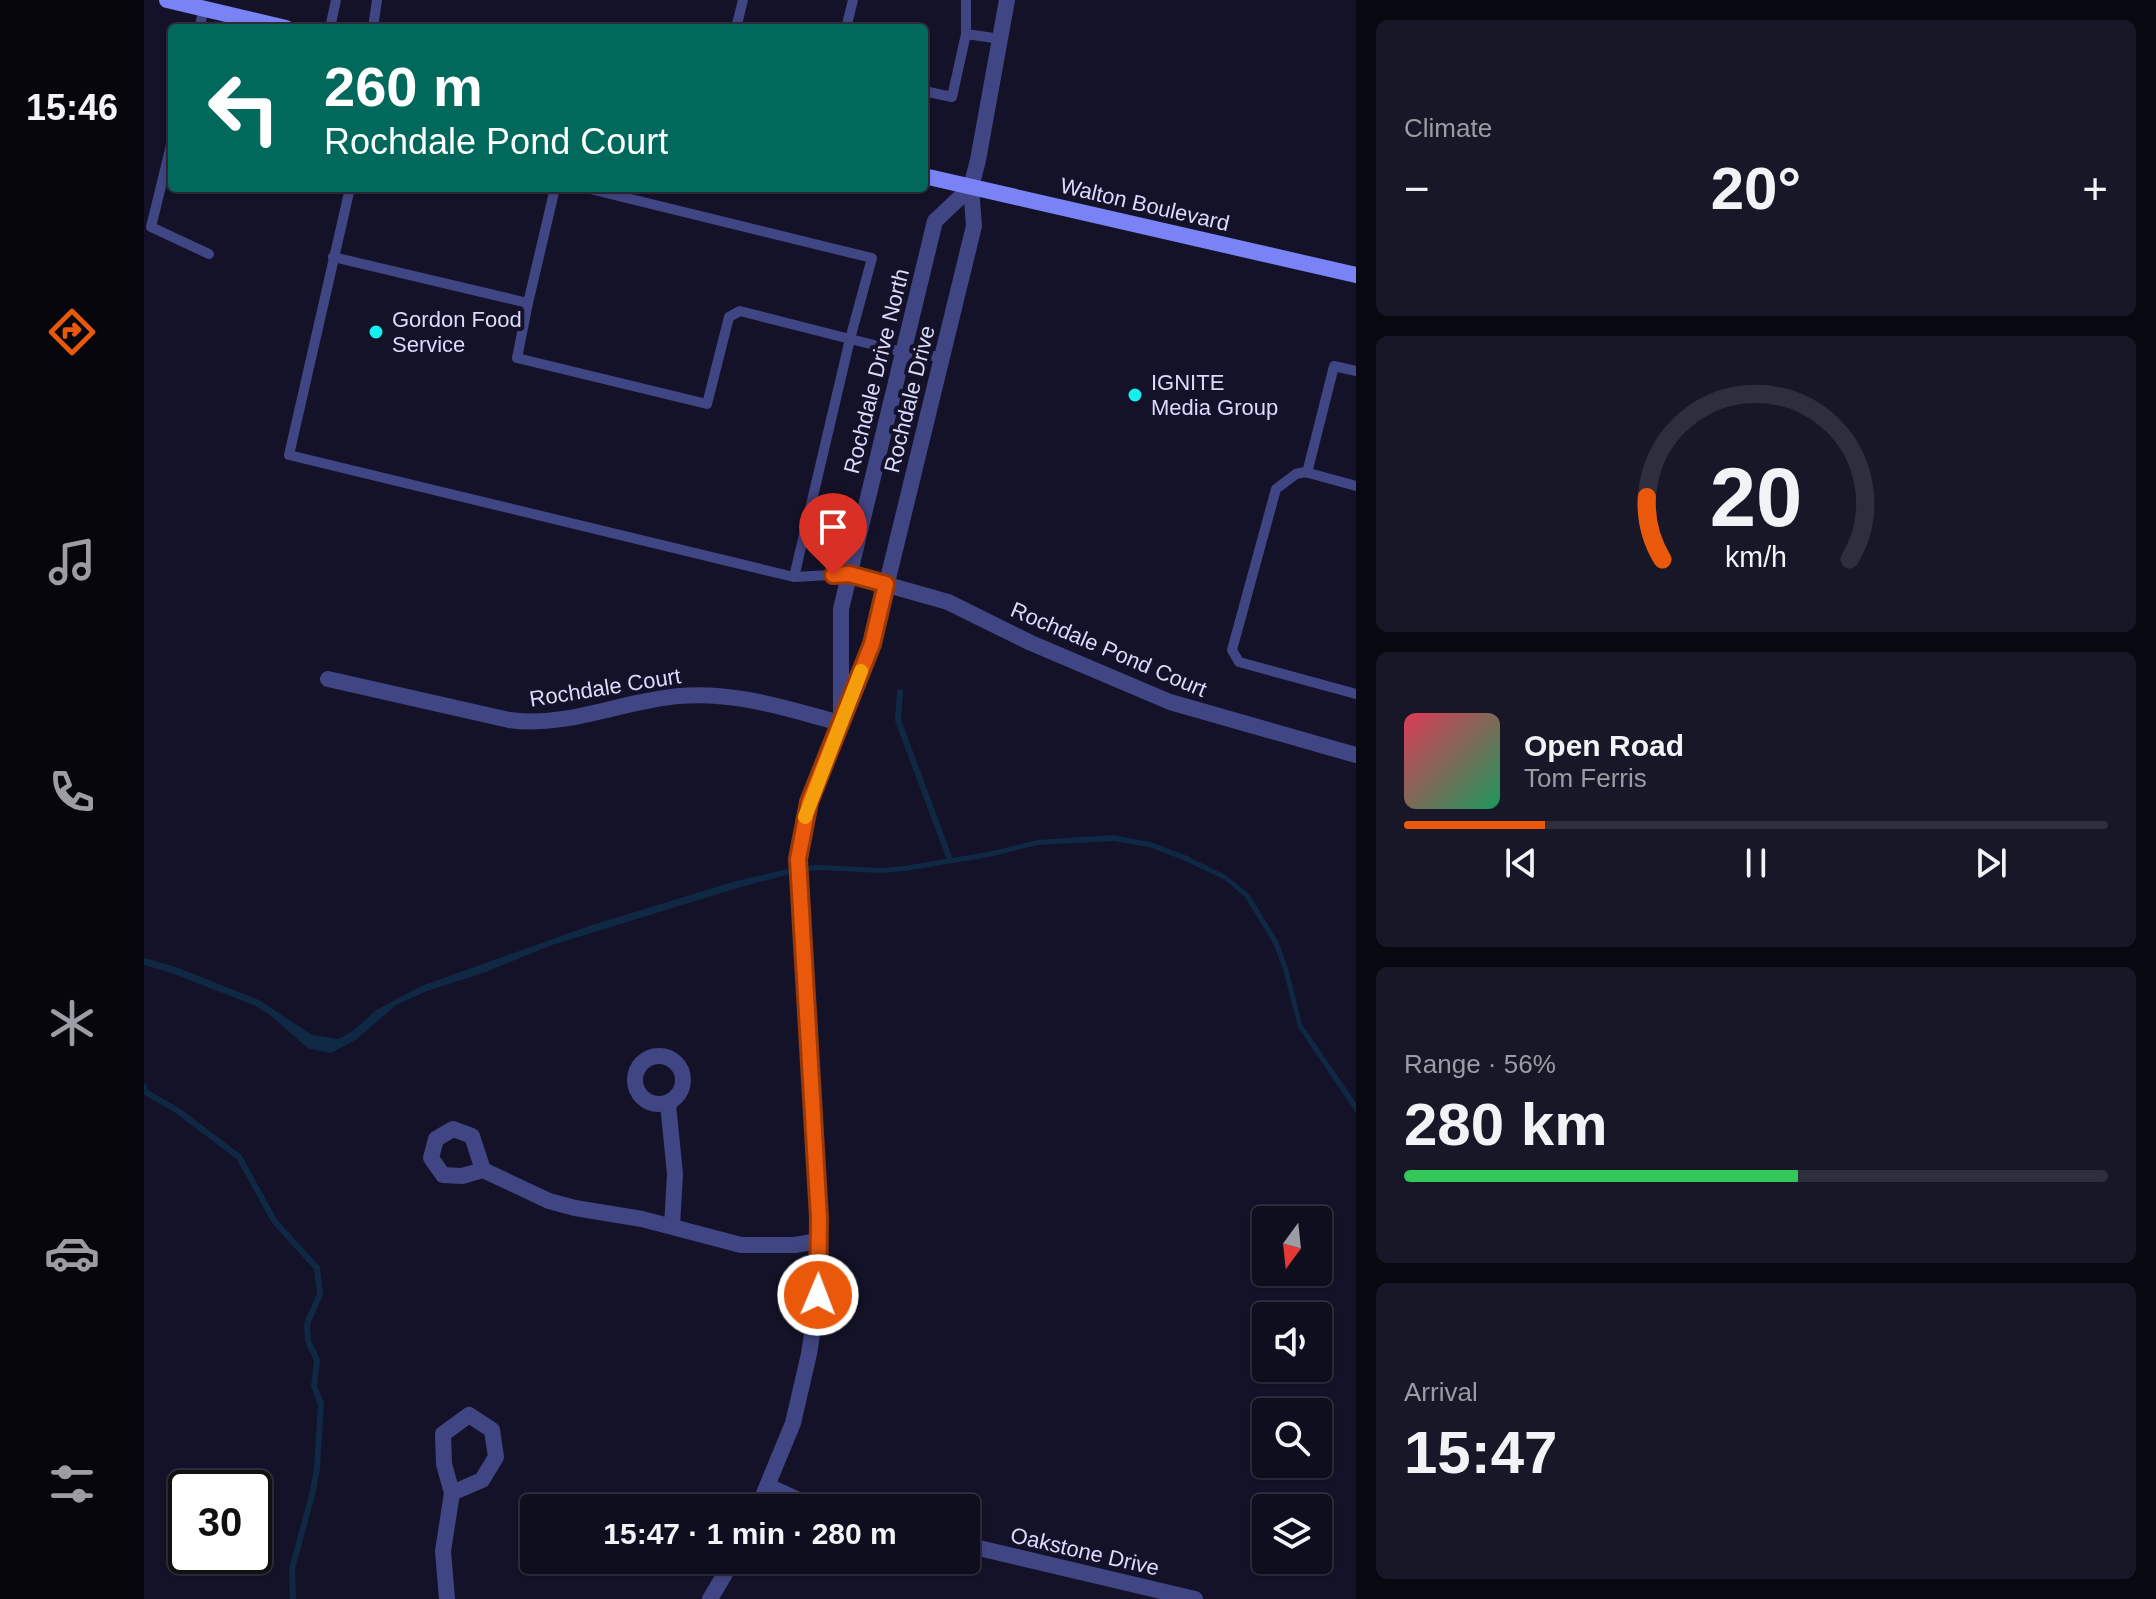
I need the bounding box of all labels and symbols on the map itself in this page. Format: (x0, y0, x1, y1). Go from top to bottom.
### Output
street label: Walton Boulevard (1058, 173, 1232, 236)
street label: Rochdale Drive North (838, 266, 914, 476)
place label: Gordon Food Service (392, 307, 522, 357)
marker: Gordon Food Service (367, 323, 385, 341)
street label: Rochdale Drive (878, 323, 940, 475)
place label: IGNITE Media Group (1151, 370, 1278, 420)
marker: IGNITE Media Group (1126, 386, 1144, 404)
pin (799, 493, 867, 575)
street label: Rochdale Pond Court (1007, 597, 1211, 702)
street label: Rochdale Court (528, 663, 683, 712)
north arrow (1252, 1206, 1332, 1286)
position arrow (776, 1253, 860, 1337)
speed limit sign: 30 (168, 1470, 272, 1574)
street label: Oakstone Drive (1008, 1522, 1162, 1581)

